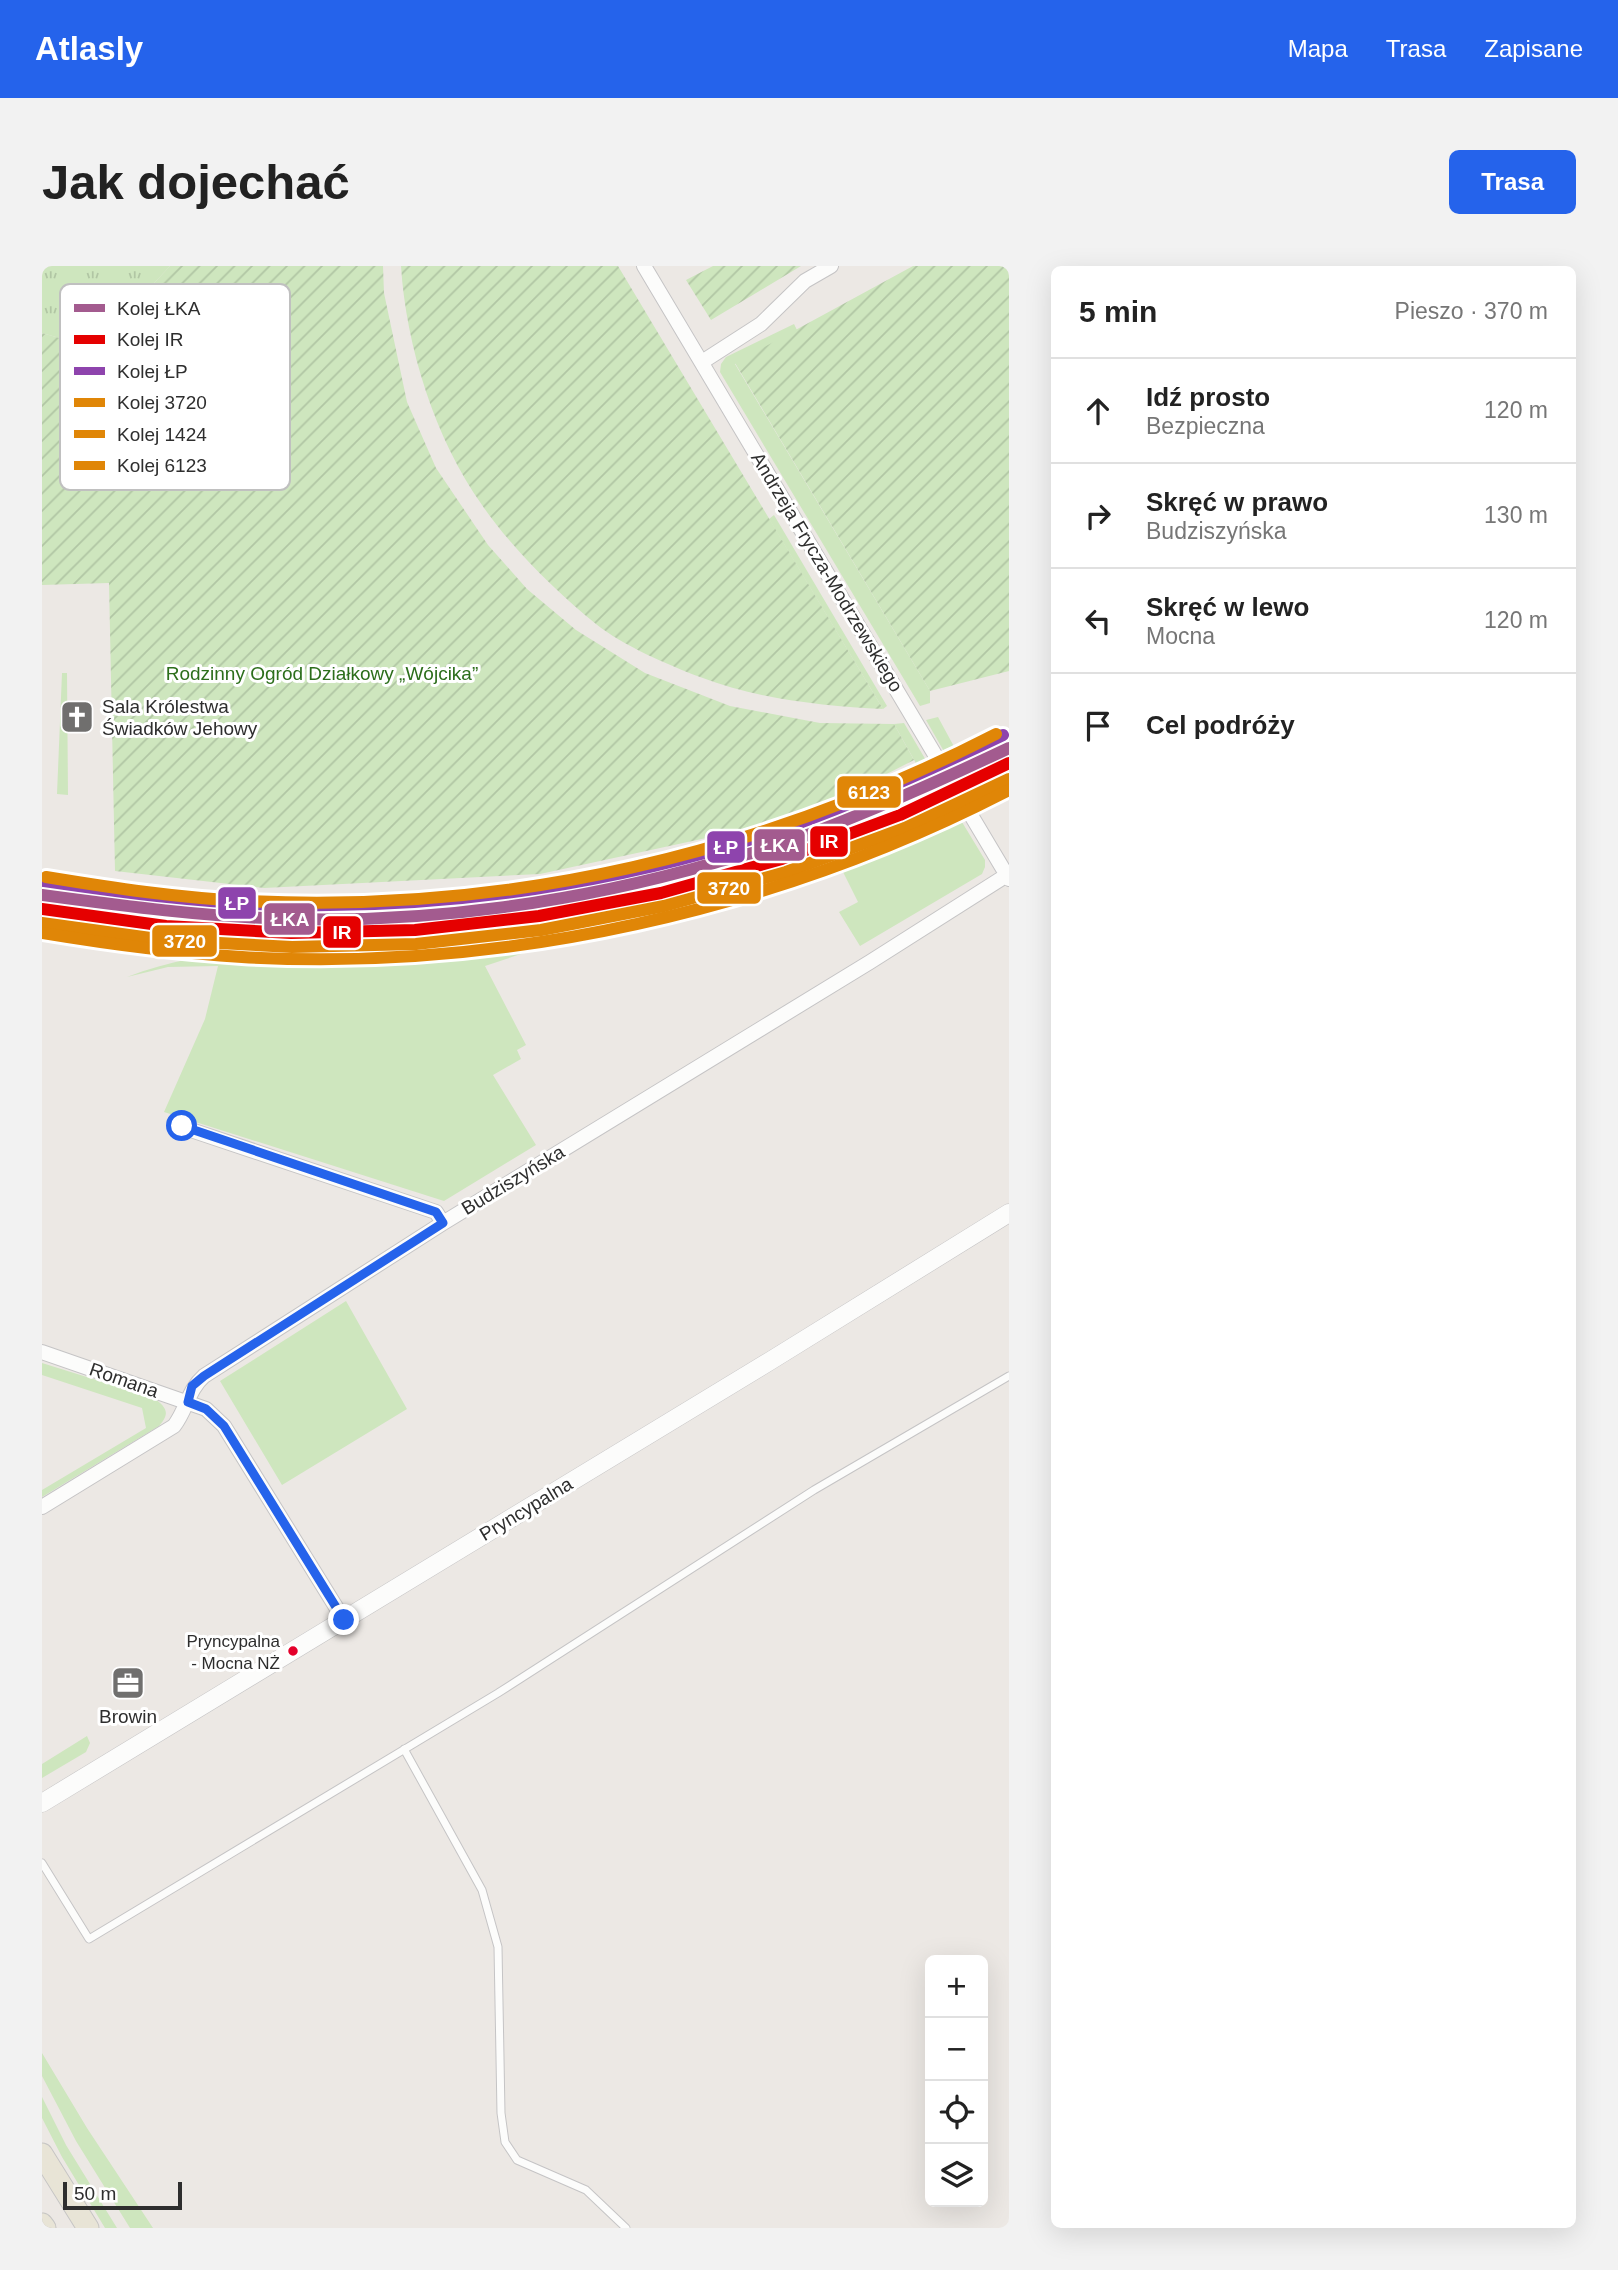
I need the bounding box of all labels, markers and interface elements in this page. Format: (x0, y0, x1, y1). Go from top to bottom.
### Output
text: Atlasly (35, 30, 143, 67)
text: Mapa (1288, 35, 1348, 62)
text: Trasa (1386, 35, 1446, 62)
text: Zapisane (1484, 35, 1583, 62)
button: Trasa (1449, 150, 1576, 214)
text: Jak dojechać (42, 155, 350, 209)
legend (60, 284, 290, 490)
text: 5 min (1079, 295, 1157, 328)
text: Kolej ŁKA (117, 298, 201, 319)
text: Pieszo · 370 m (1395, 298, 1548, 324)
text: Kolej IR (117, 329, 184, 350)
text: Kolej ŁP (117, 361, 188, 382)
text: Idź prosto (1146, 382, 1270, 412)
text: Kolej 3720 (117, 392, 207, 413)
icon: ahead (1079, 392, 1117, 430)
text: 120 m (1484, 397, 1548, 423)
text: Bezpieczna (1146, 413, 1265, 439)
text: Kolej 1424 (117, 424, 207, 445)
street label: Andrzeja Frycza-Modrzewskiego (747, 448, 907, 696)
text: Kolej 6123 (117, 455, 207, 476)
text: Skręć w prawo (1146, 487, 1328, 517)
icon: right (1079, 497, 1117, 535)
text: 130 m (1484, 502, 1548, 528)
text: Budziszyńska (1146, 518, 1287, 544)
text: Skręć w lewo (1146, 592, 1309, 622)
icon: left (1079, 602, 1117, 640)
text: 120 m (1484, 607, 1548, 633)
text: Mocna (1146, 623, 1215, 649)
park label: Rodzinny Ogród Działkowy „Wójcika” (166, 663, 478, 684)
place label: Sala Królestwa Świadków Jehowy (102, 696, 258, 739)
church icon: Sala Królestwa Świadków Jehowy (58, 698, 96, 736)
icon: arrive (1079, 707, 1117, 745)
text: Cel podróży (1146, 710, 1295, 740)
line badge: 6123 (836, 775, 902, 809)
text: 6123 (848, 782, 890, 803)
line badge: IR (809, 825, 849, 858)
line badge: ŁKA (753, 828, 806, 862)
line badge: ŁP (706, 830, 746, 864)
text: IR (820, 831, 839, 852)
text: ŁKA (760, 835, 800, 856)
text: ŁP (714, 837, 738, 858)
line badge: 3720 (696, 871, 762, 905)
text: 3720 (708, 878, 750, 899)
line badge: ŁP (217, 886, 257, 920)
text: ŁP (225, 893, 249, 914)
line badge: ŁKA (263, 902, 316, 936)
text: ŁKA (270, 909, 310, 930)
line badge: IR (322, 915, 362, 949)
text: IR (333, 922, 352, 943)
line badge: 3720 (151, 924, 218, 958)
text: 3720 (164, 931, 206, 952)
route start (166, 1110, 197, 1141)
street label: Budziszyńska (458, 1141, 569, 1219)
street label: Romana (87, 1358, 162, 1402)
street label: Pryncypalna (476, 1473, 577, 1545)
route end (328, 1604, 359, 1635)
place label: Pryncypalna - Mocna NŻ (186, 1632, 281, 1673)
marker: Pryncypalna - Mocna NŻ (286, 1644, 300, 1658)
office icon: Browin (109, 1664, 147, 1702)
place label: Browin (99, 1706, 157, 1727)
map controls (925, 1955, 988, 2207)
button: + (925, 1955, 988, 2018)
button: − (925, 2018, 988, 2081)
button: locate (925, 2081, 988, 2144)
button: layers (925, 2144, 988, 2207)
scale bar (63, 2179, 182, 2211)
text: 50 m (74, 2183, 116, 2204)

